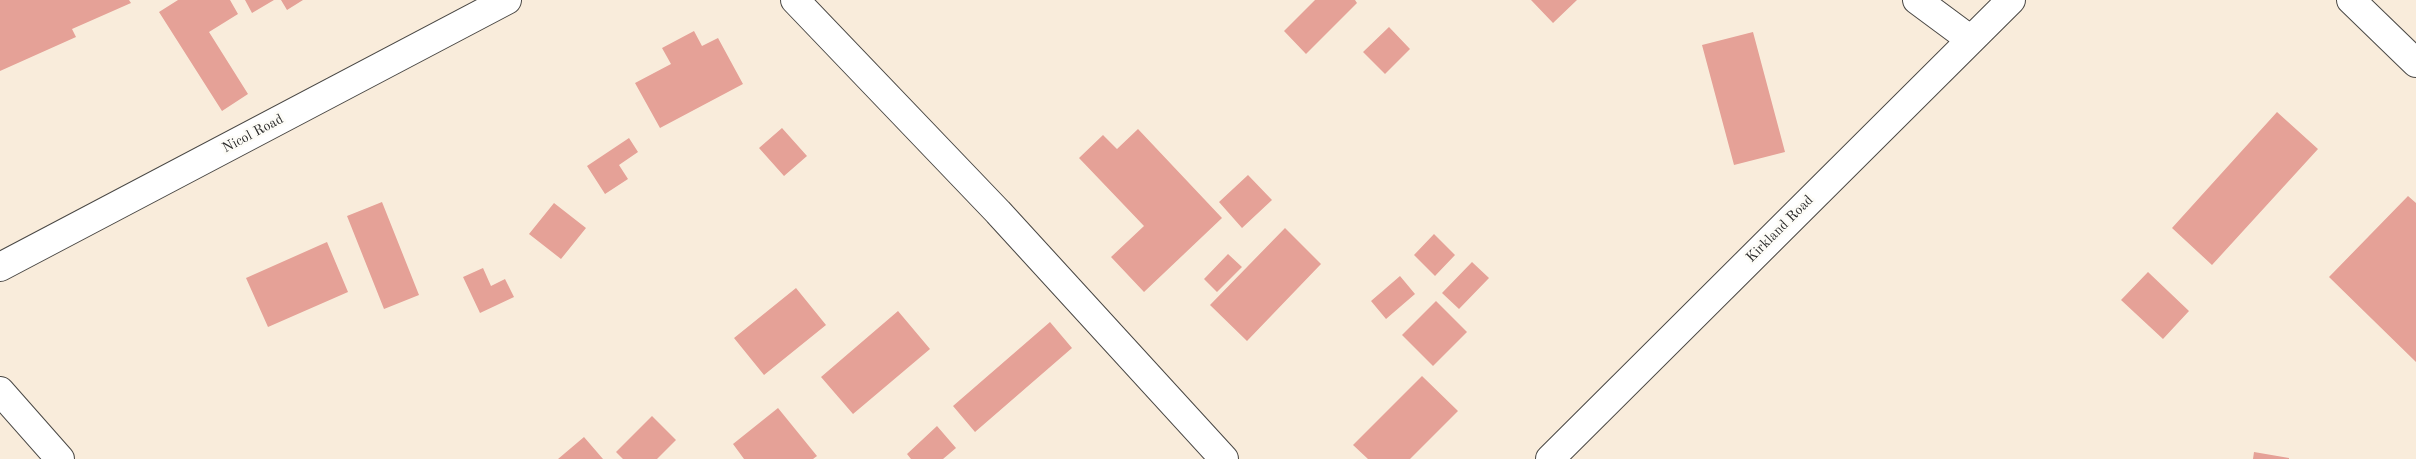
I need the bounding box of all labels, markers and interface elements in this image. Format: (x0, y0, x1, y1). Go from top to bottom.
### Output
street label: Nicol Road (220, 111, 286, 157)
street label: Kirkland Road (1743, 192, 1817, 266)

